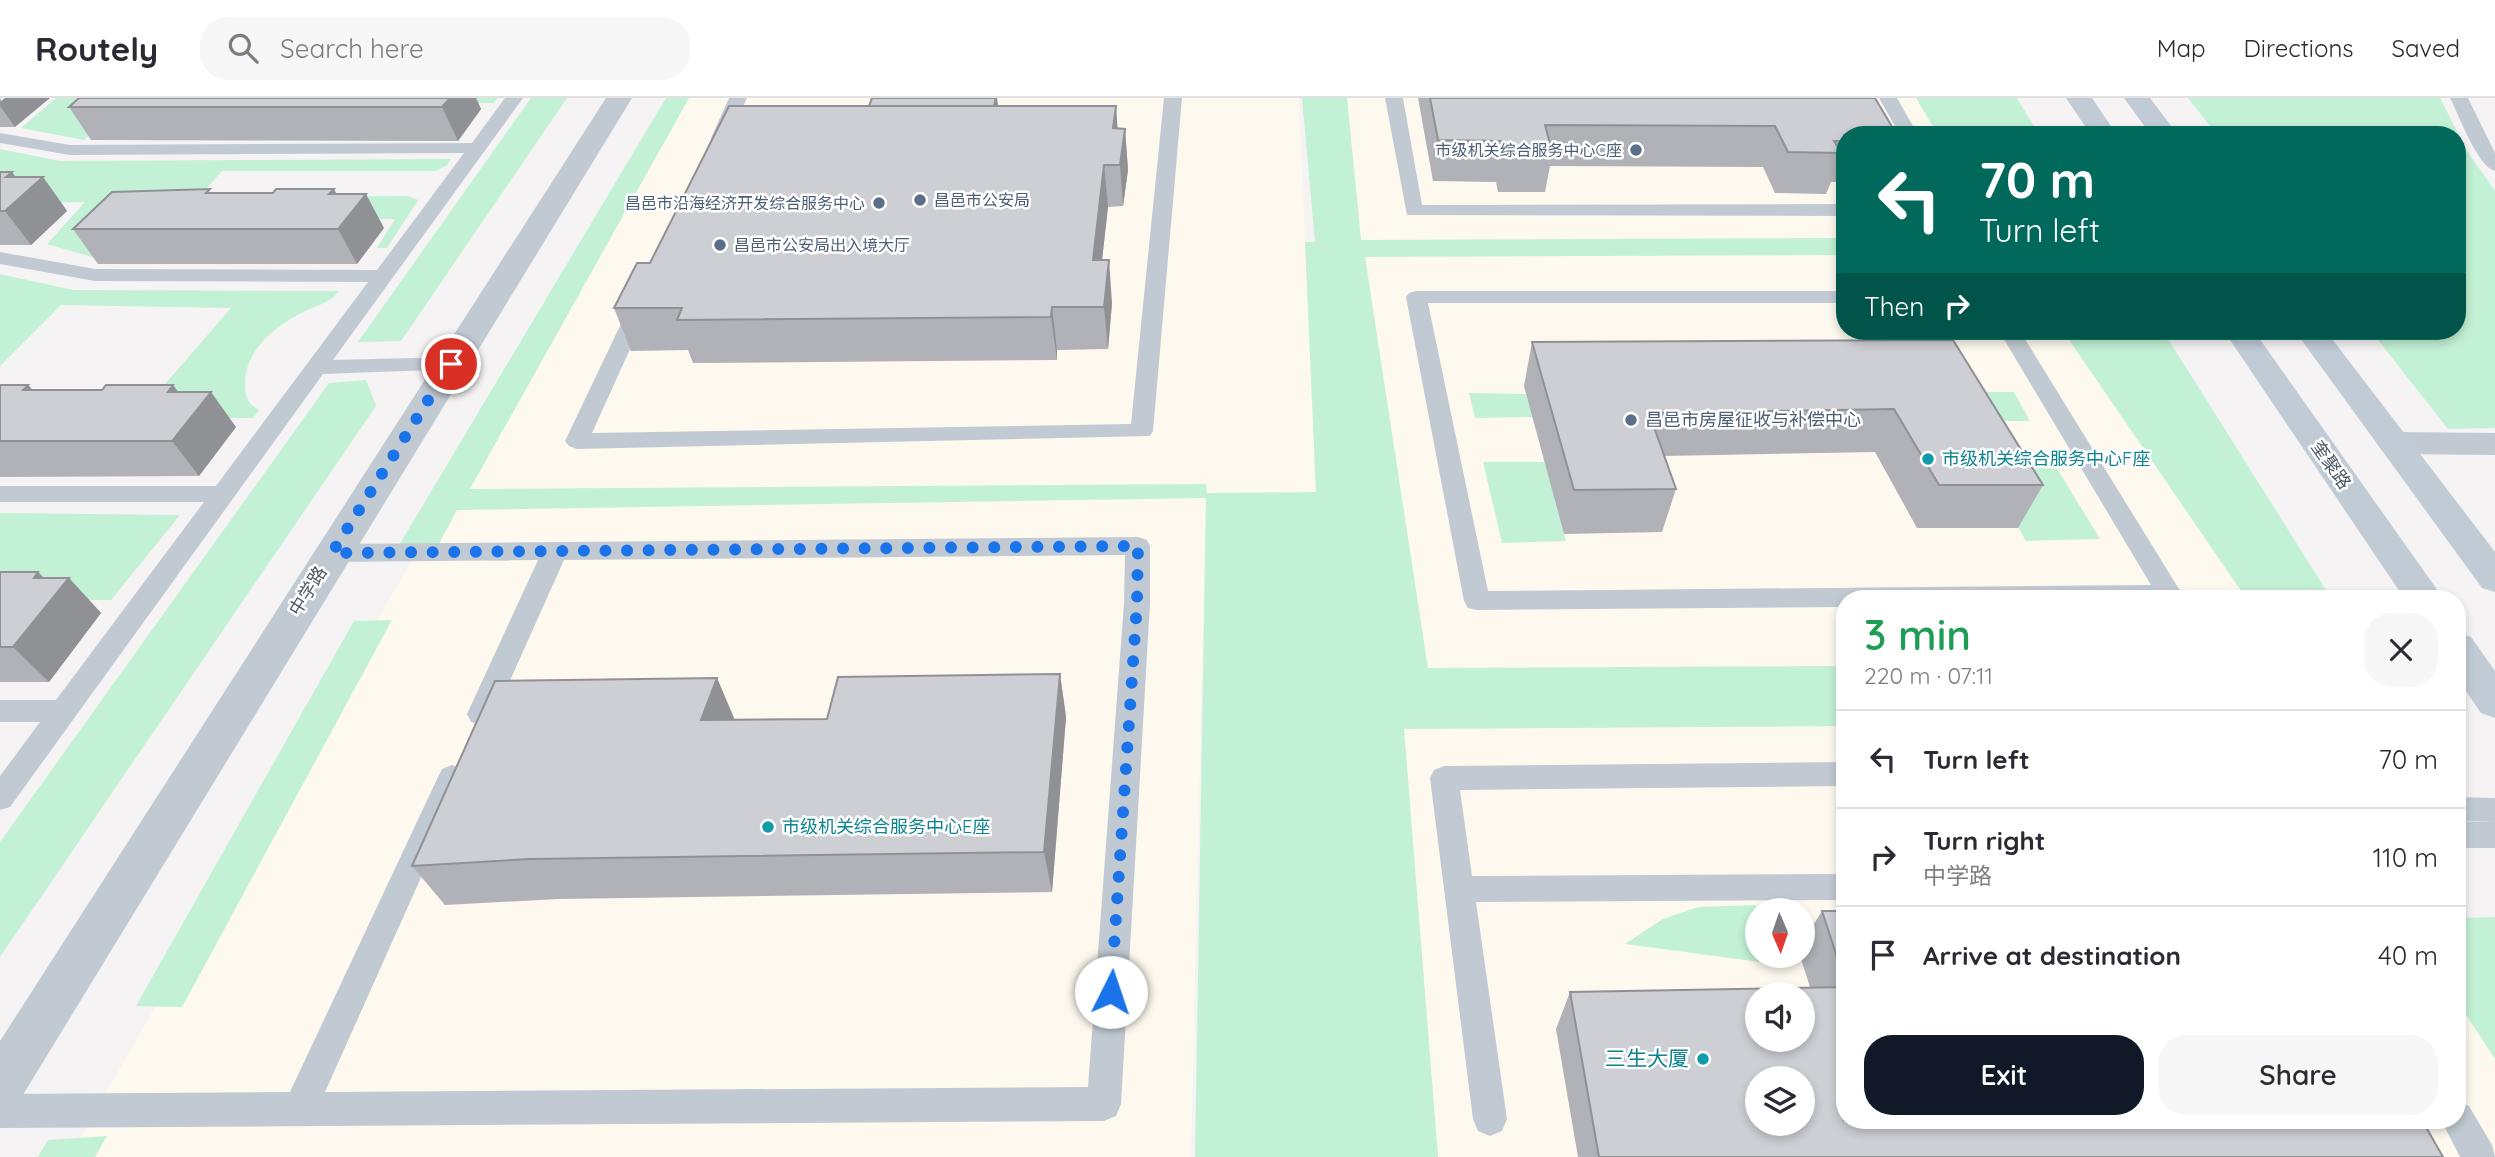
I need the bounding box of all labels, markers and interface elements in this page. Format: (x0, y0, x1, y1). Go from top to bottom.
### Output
search box (200, 17, 690, 80)
text: Routely (35, 28, 158, 69)
icon: search (224, 29, 262, 67)
text: Search here (280, 32, 424, 65)
text: Map (2157, 33, 2206, 63)
text: Directions (2244, 33, 2354, 63)
text: Saved (2392, 33, 2460, 63)
place label: 市级机关综合服务中心C座 (1436, 140, 1622, 160)
marker: 市级机关综合服务中心C座 (1628, 142, 1644, 158)
text: 70 m (1979, 149, 2095, 210)
icon: left (1864, 154, 1955, 245)
place label: 昌邑市公安局 (934, 190, 1030, 210)
marker: 昌邑市公安局 (912, 192, 928, 208)
place label: 昌邑市沿海经济开发综合服务中心 (625, 193, 865, 213)
marker: 昌邑市沿海经济开发综合服务中心 (871, 195, 887, 211)
text: Turn left (1979, 210, 2100, 250)
place label: 昌邑市公安局出入境大厅 (734, 235, 910, 255)
marker: 昌邑市公安局出入境大厅 (712, 237, 728, 253)
icon: right (1938, 287, 1976, 325)
text: Then (1864, 290, 1924, 323)
pin (421, 334, 481, 394)
icon: arrive (432, 345, 470, 383)
place label: 昌邑市房屋征收与补偿中心 (1645, 408, 1861, 431)
marker: 昌邑市房屋征收与补偿中心 (1623, 412, 1639, 428)
street label: 奎聚路 (2307, 436, 2356, 493)
place label: 市级机关综合服务中心F座 (1942, 447, 2150, 470)
marker: 市级机关综合服务中心F座 (1920, 451, 1936, 467)
street label: 中学路 (284, 562, 332, 620)
text: 3 min (1864, 608, 1971, 661)
button: close (2364, 613, 2438, 687)
text: 220 m · 07:11 (1864, 661, 1993, 690)
icon: left (1864, 740, 1902, 778)
text: Turn left (1923, 743, 2030, 776)
text: 70 m (2378, 743, 2438, 776)
place label: 市级机关综合服务中心E座 (782, 815, 990, 838)
marker: 市级机关综合服务中心E座 (760, 819, 776, 835)
text: Turn right (1923, 824, 2045, 857)
icon: right (1864, 838, 1902, 876)
text: 110 m (2372, 841, 2438, 874)
text: 中学路 (1923, 861, 1992, 890)
north arrow (1745, 898, 1815, 968)
map controls (1745, 898, 1815, 1136)
icon: arrive (1864, 936, 1902, 974)
text: Arrive at destination (1923, 939, 2181, 972)
text: 40 m (2378, 939, 2438, 972)
position arrow (1074, 955, 1148, 1029)
button: sound (1745, 982, 1815, 1052)
button: Exit (1864, 1035, 2144, 1115)
button: Share (2158, 1035, 2438, 1115)
place label: 三生大厦 (1605, 1045, 1689, 1071)
marker: 三生大厦 (1695, 1051, 1711, 1067)
button: layers (1745, 1066, 1815, 1136)

